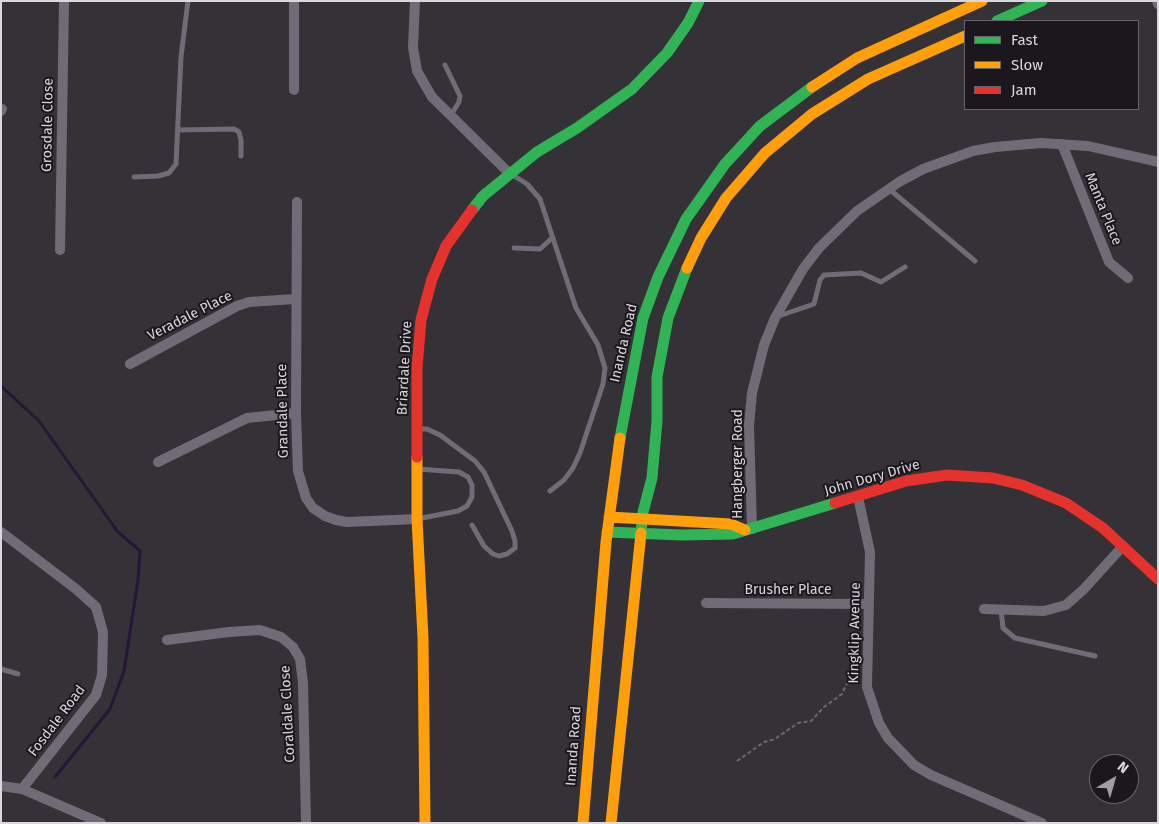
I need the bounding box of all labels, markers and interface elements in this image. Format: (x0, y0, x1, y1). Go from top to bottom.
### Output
legend (964, 20, 1139, 110)
text: Fast (1011, 31, 1038, 49)
text: Slow (1011, 56, 1043, 74)
street label: Grosdale Close (39, 78, 57, 172)
text: Jam (1011, 81, 1037, 99)
street label: Manta Place (1081, 170, 1125, 248)
street label: Veradale Place (145, 288, 235, 344)
street label: Inanda Road (607, 302, 641, 384)
street label: Briardale Drive (394, 320, 416, 416)
street label: Grandale Place (274, 364, 292, 458)
street label: Hangberger Road (730, 409, 746, 519)
street label: John Dory Drive (822, 456, 922, 500)
street label: Brusher Place (744, 582, 832, 598)
street label: Kingklip Avenue (846, 582, 864, 684)
street label: Coraldale Close (277, 665, 299, 763)
street label: Fosdale Road (25, 682, 89, 760)
street label: Inanda Road (563, 705, 585, 787)
north arrow (1089, 754, 1139, 804)
text: N (1114, 758, 1132, 777)

